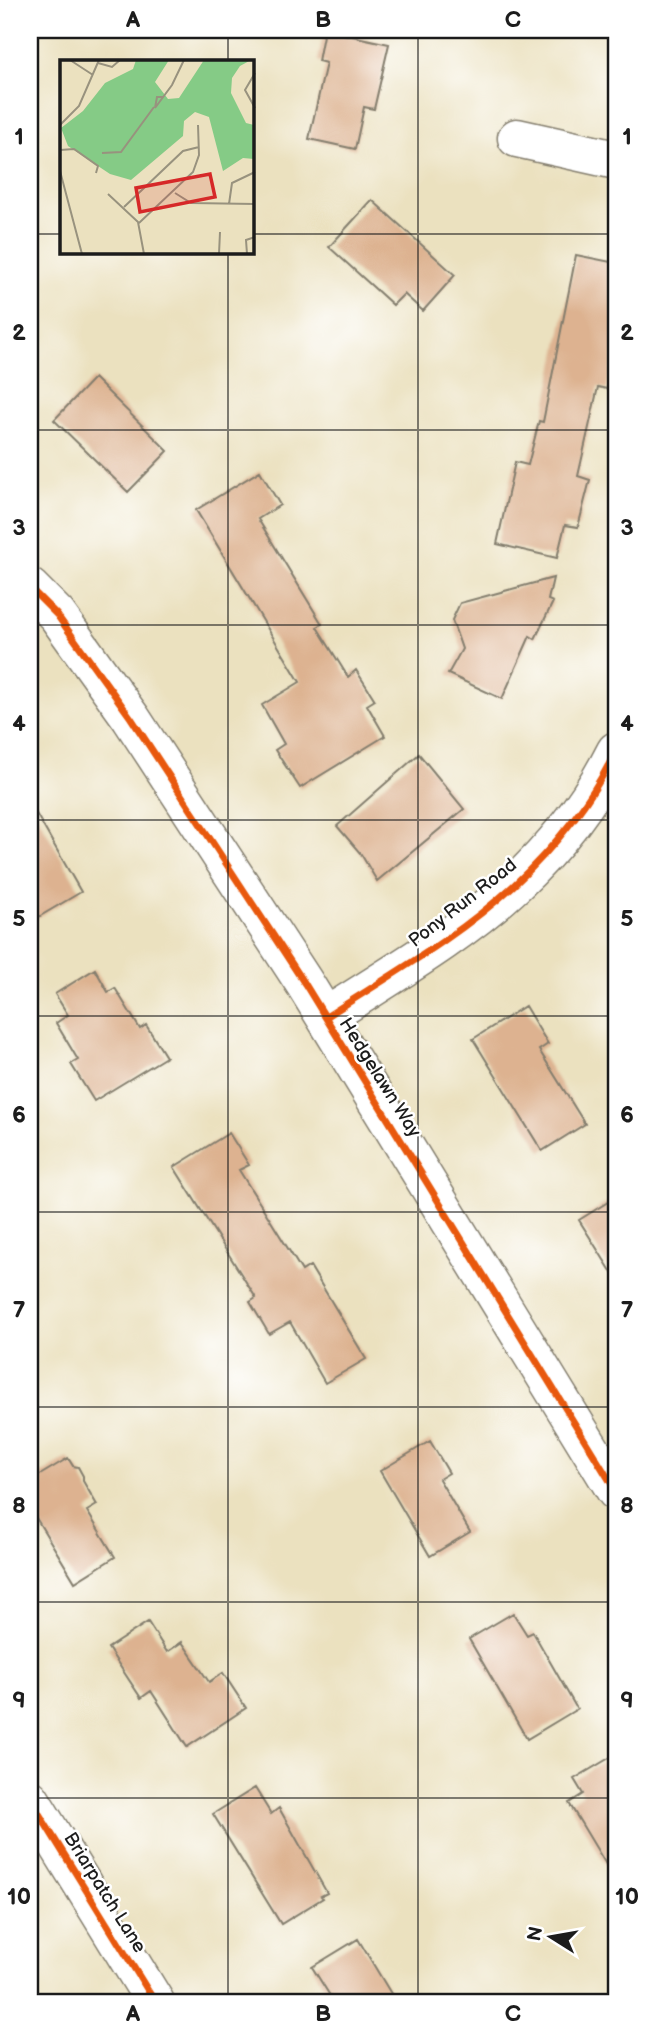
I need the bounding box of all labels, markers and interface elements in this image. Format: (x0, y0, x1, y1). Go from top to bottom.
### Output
text: A (125, 6, 141, 34)
text: B (315, 6, 331, 34)
text: C (505, 6, 521, 34)
inset map (60, 60, 254, 254)
text: 1 (14, 123, 24, 151)
text: 1 (622, 123, 632, 151)
text: 2 (12, 319, 26, 347)
text: 2 (620, 319, 634, 347)
text: 3 (12, 514, 26, 542)
text: 3 (620, 514, 634, 542)
text: 4 (12, 710, 26, 738)
text: 4 (620, 710, 634, 738)
street label: Pony Run Road (404, 854, 522, 953)
text: 5 (12, 905, 26, 933)
text: 5 (620, 905, 634, 933)
street label: Hedgelawn Way (334, 1014, 426, 1142)
text: 6 (12, 1101, 26, 1129)
text: 6 (620, 1101, 634, 1129)
text: 7 (13, 1296, 26, 1324)
text: 7 (621, 1296, 634, 1324)
text: 8 (12, 1492, 26, 1520)
text: 8 (620, 1492, 634, 1520)
text: 9 (12, 1687, 26, 1715)
text: 9 (620, 1687, 634, 1715)
street label: Briarpatch Lane (58, 1828, 151, 1957)
text: 10 (7, 1883, 31, 1911)
text: 10 (615, 1883, 639, 1911)
north arrow (516, 1902, 586, 1972)
text: N (523, 1925, 548, 1943)
text: A (125, 2000, 141, 2028)
text: B (315, 2000, 331, 2028)
text: C (505, 2000, 521, 2028)

